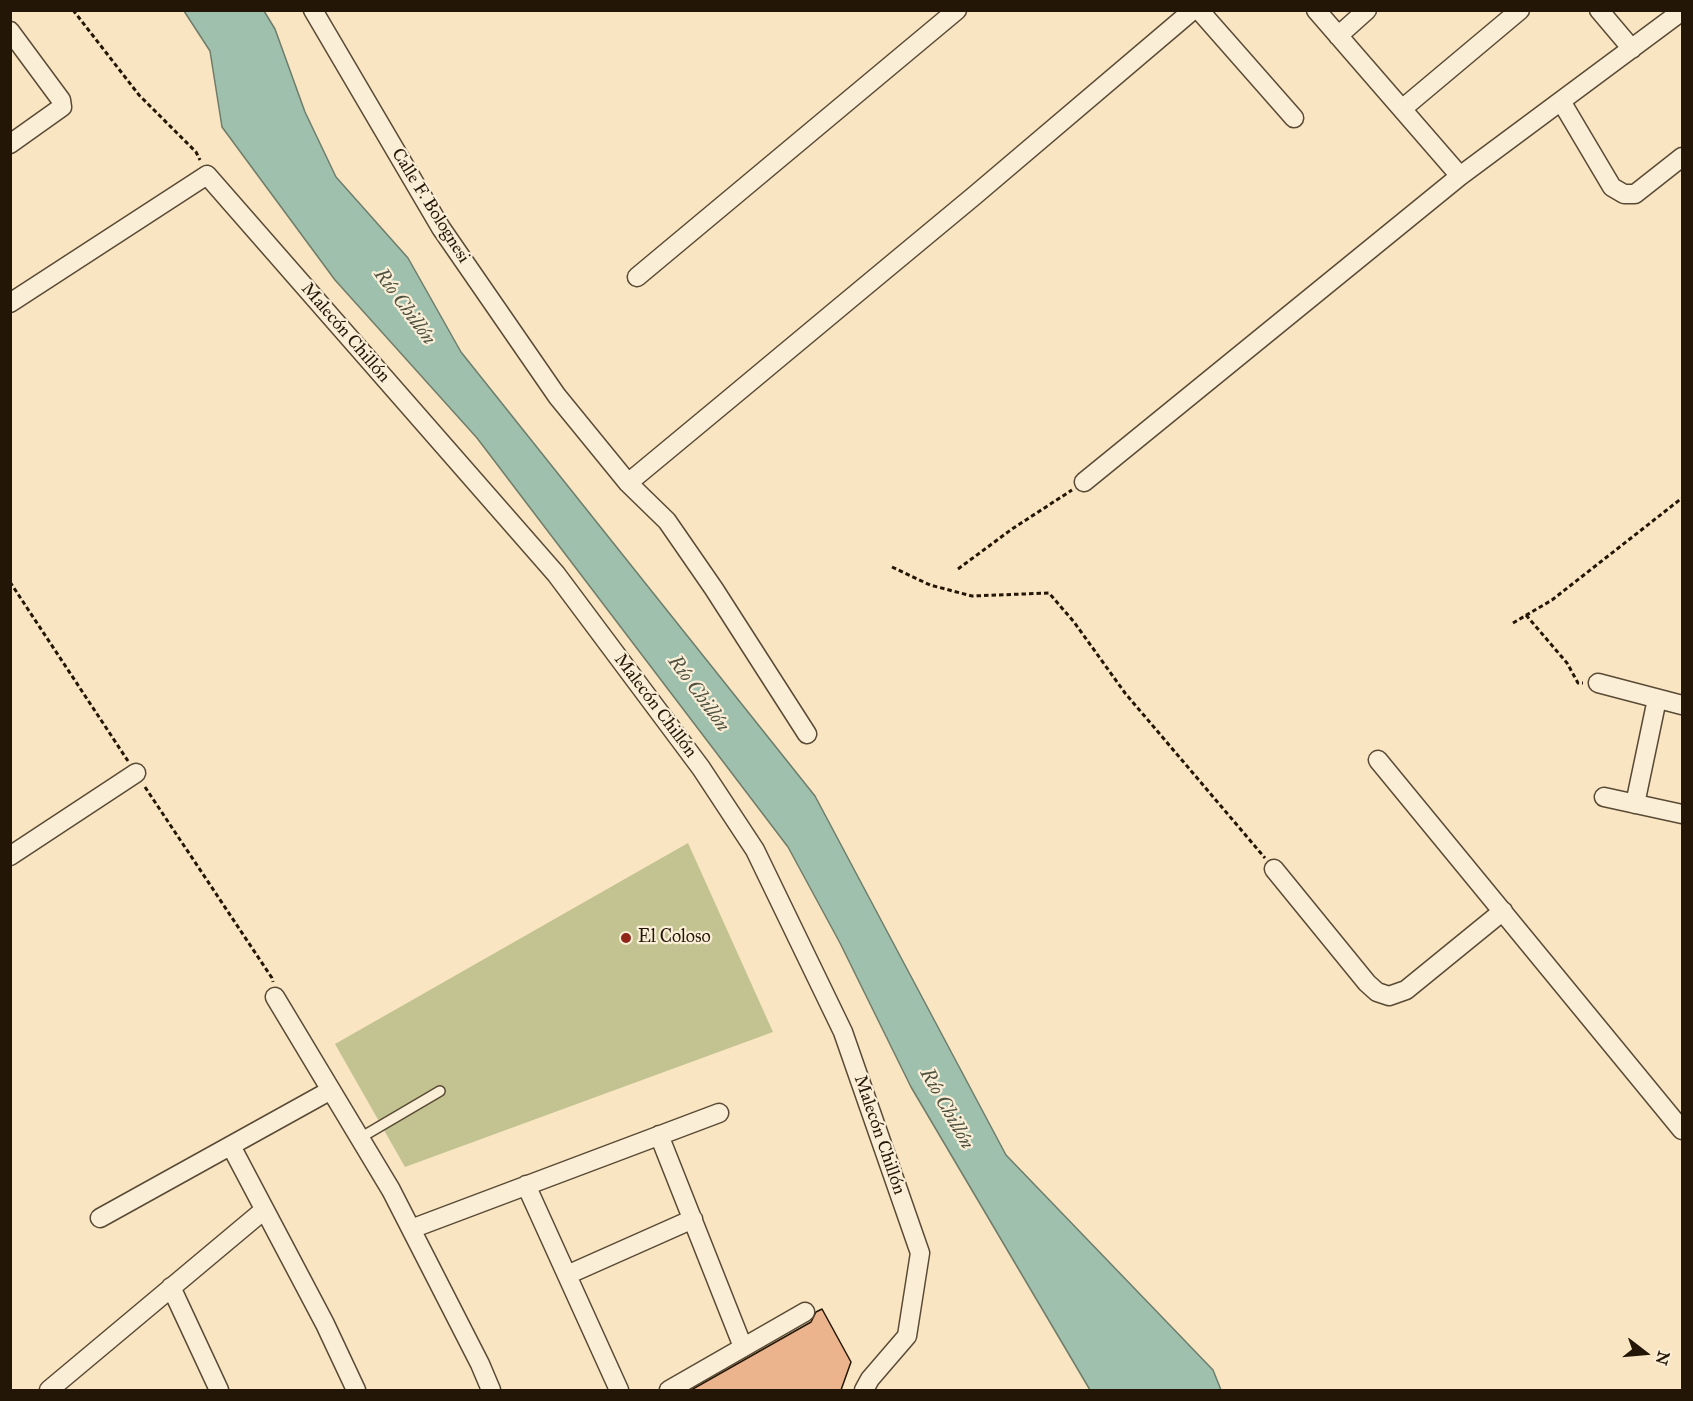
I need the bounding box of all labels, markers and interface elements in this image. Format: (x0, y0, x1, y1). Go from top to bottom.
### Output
street label: Calle F. Bolognesi (386, 145, 474, 267)
water label: Río Chillón (368, 264, 440, 350)
street label: Malecón Chillón (296, 279, 394, 387)
street label: Malecón Chillón (609, 650, 701, 762)
water label: Río Chillón (662, 651, 734, 737)
place label: El Coloso (638, 927, 711, 949)
marker: El Coloso (619, 931, 633, 945)
water label: Río Chillón (914, 1064, 978, 1154)
street label: Malecón Chillón (848, 1073, 910, 1197)
north arrow (1615, 1323, 1675, 1383)
text: N (1652, 1349, 1674, 1367)

